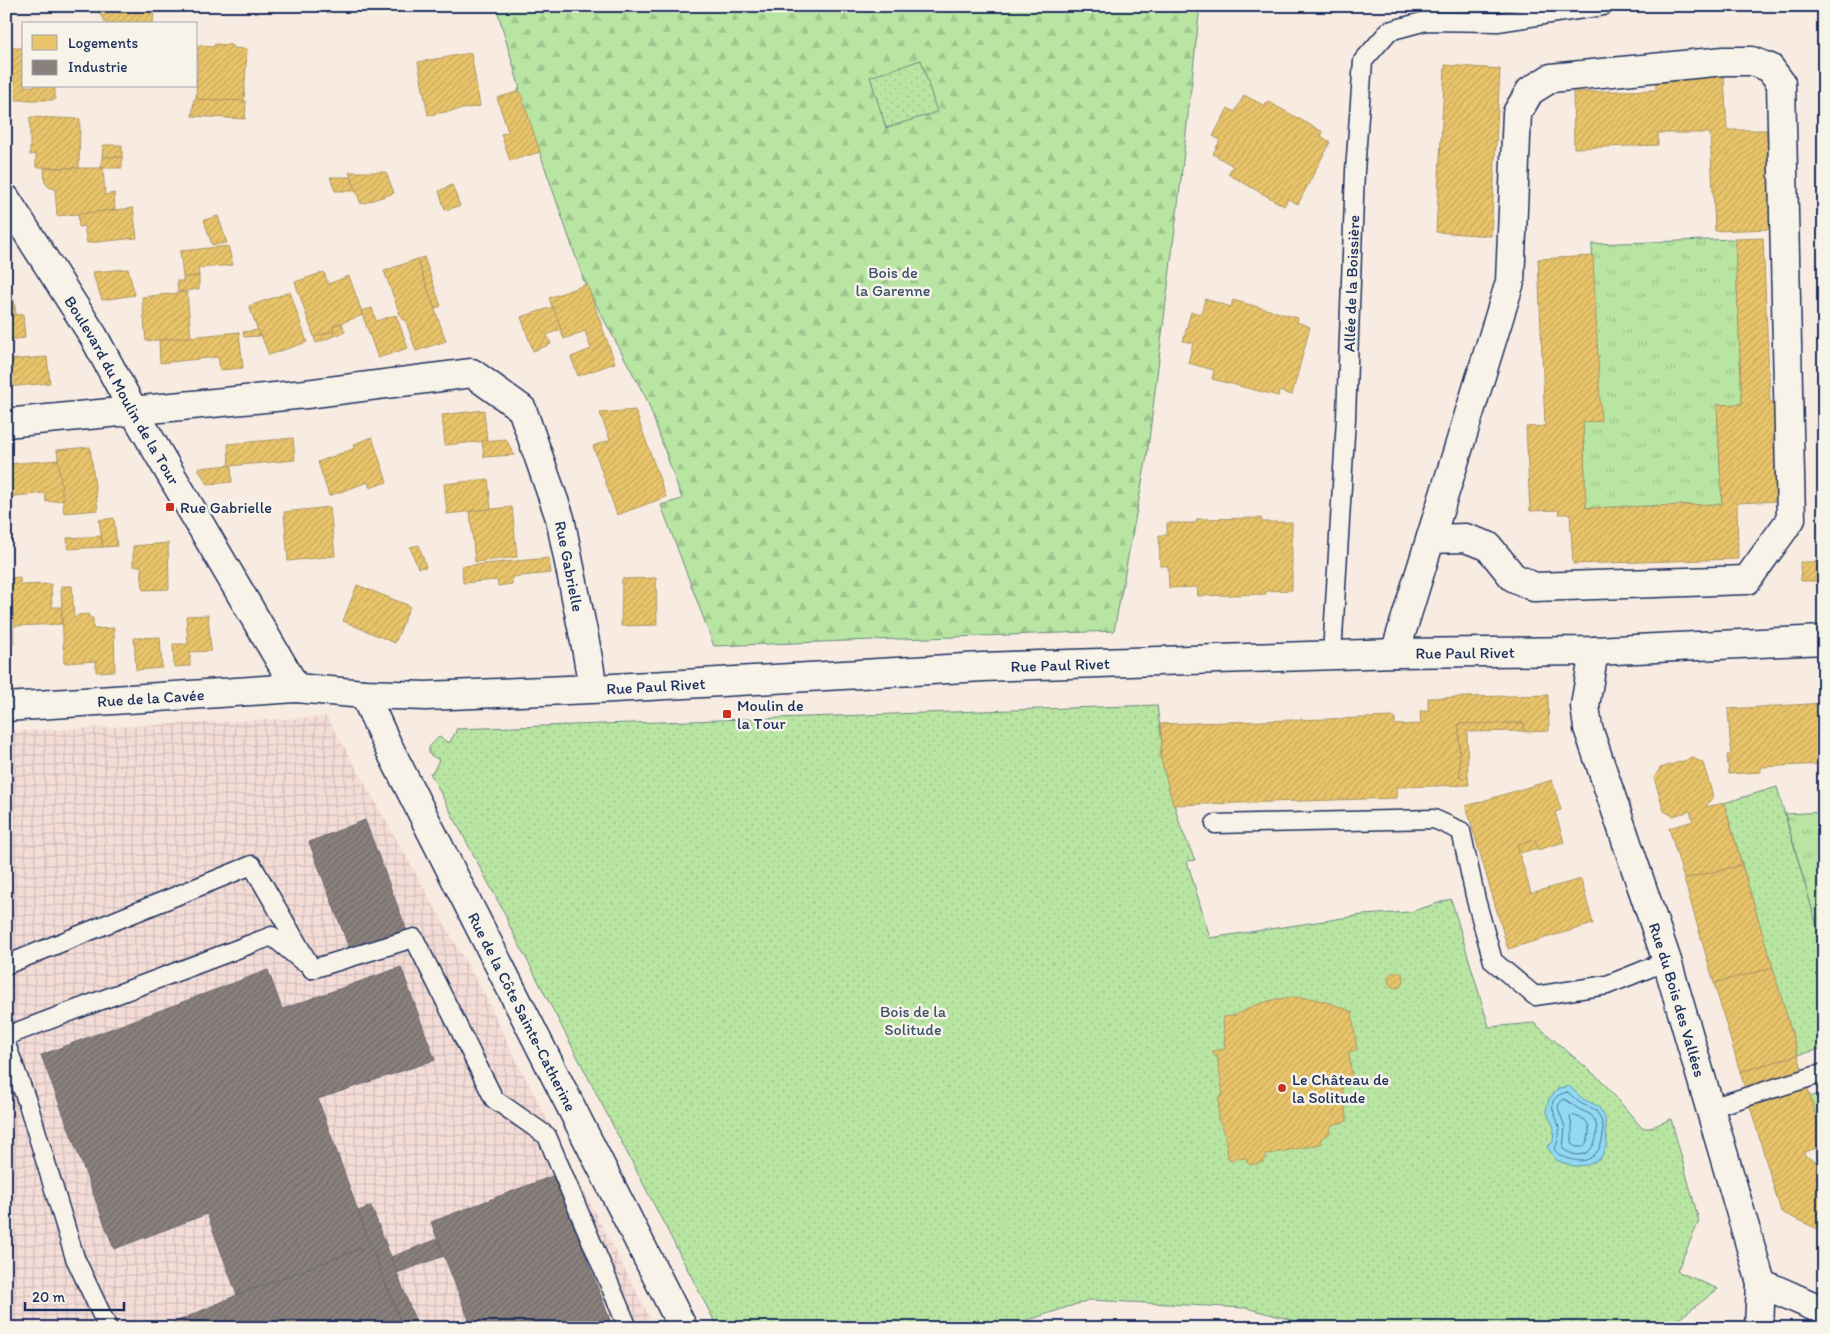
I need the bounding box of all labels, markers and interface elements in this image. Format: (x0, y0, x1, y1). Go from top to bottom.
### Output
legend (22, 22, 198, 88)
text: Logements (68, 34, 139, 52)
text: Industrie (68, 58, 128, 76)
street label: Allée de la Boissière (1339, 215, 1363, 352)
park label: Bois de la Garenne (856, 263, 930, 300)
street label: Boulevard du Moulin de la Tour (60, 293, 184, 489)
place label: Rue Gabrielle (180, 498, 272, 517)
marker: Rue Gabrielle (164, 501, 176, 513)
street label: Rue Gabrielle (551, 519, 588, 614)
street label: Rue Paul Rivet (1415, 643, 1515, 663)
street label: Rue Paul Rivet (1010, 654, 1110, 676)
street label: Rue Paul Rivet (606, 674, 706, 698)
street label: Rue de la Cavée (97, 685, 205, 711)
place label: Moulin de la Tour (737, 696, 804, 733)
marker: Moulin de la Tour (721, 708, 733, 720)
street label: Rue de la Côte Sainte-Catherine (464, 909, 581, 1115)
street label: Rue du Bois des Vallées (1645, 920, 1709, 1079)
park label: Bois de la Solitude (880, 1002, 947, 1039)
place label: Le Château de la Solitude (1292, 1070, 1389, 1107)
marker: Le Château de la Solitude (1276, 1082, 1288, 1094)
scale bar (25, 1279, 124, 1311)
text: 20 m (32, 1288, 66, 1306)

